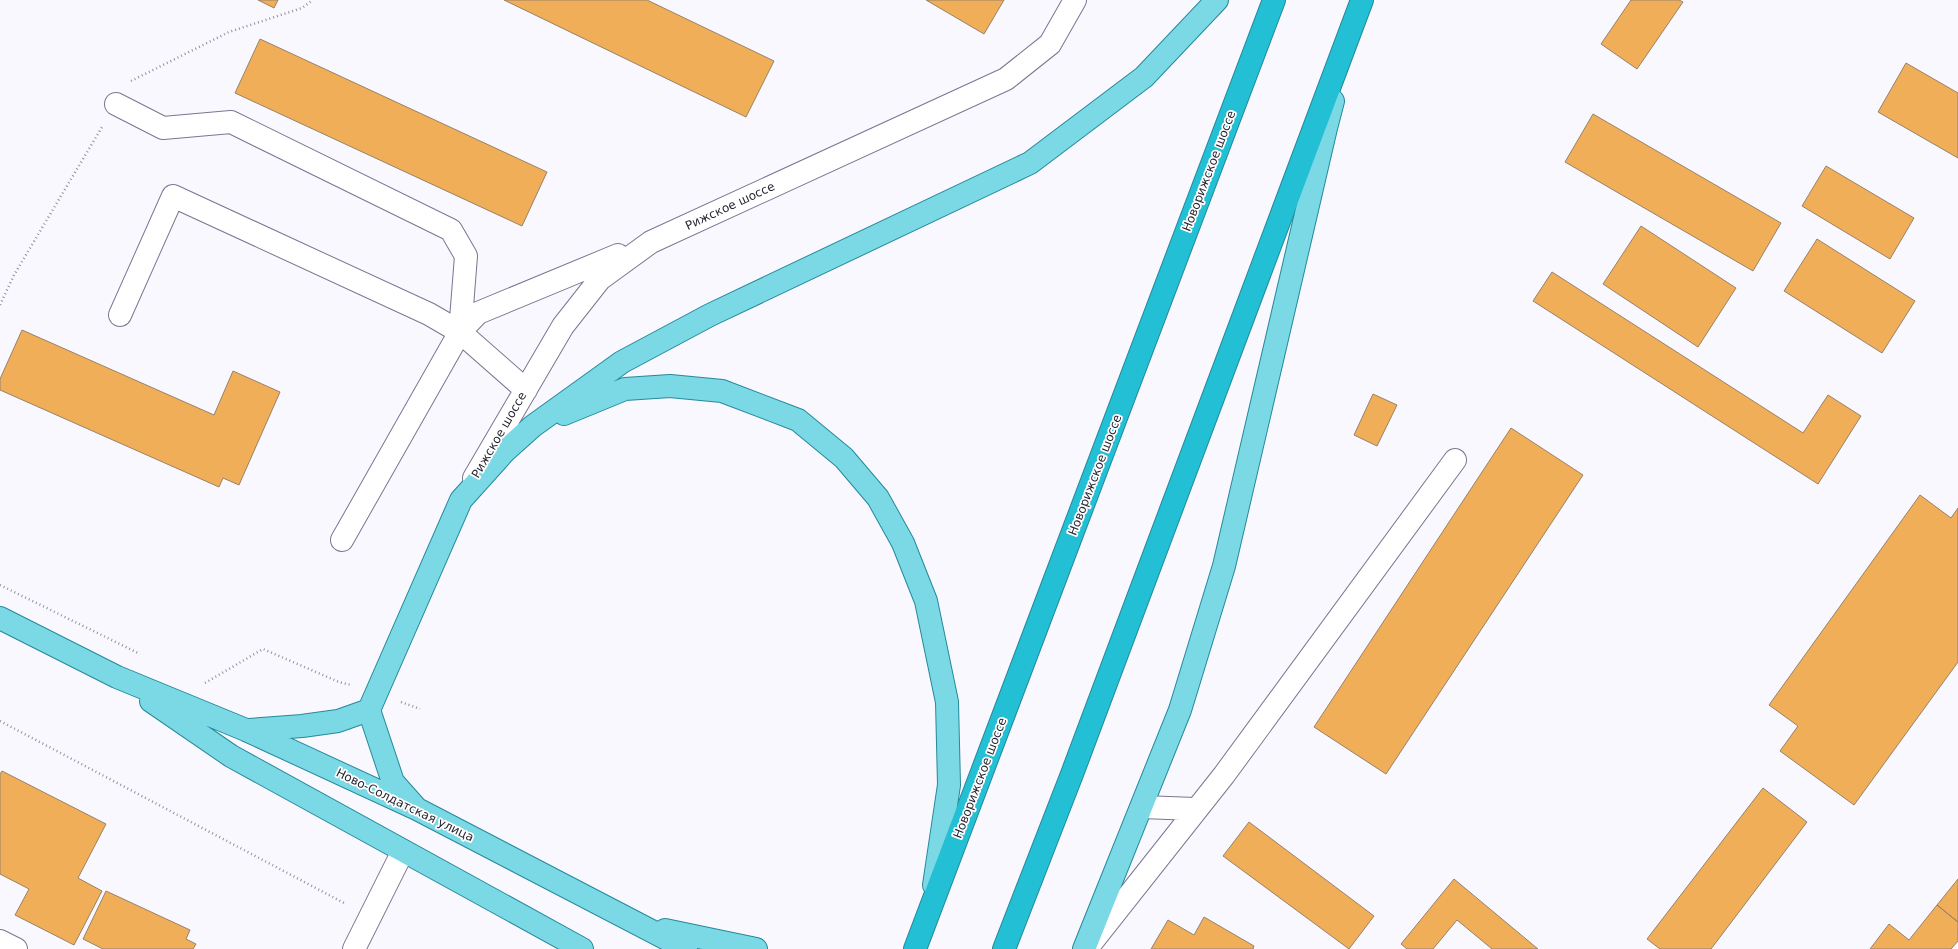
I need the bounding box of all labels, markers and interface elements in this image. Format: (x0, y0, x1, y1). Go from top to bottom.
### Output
street label: Новорижское шоссе (1179, 109, 1239, 233)
street label: Рижское шоссе (683, 179, 777, 233)
street label: Рижское шоссе (469, 389, 529, 481)
street label: Новорижское шоссе (1065, 413, 1125, 537)
street label: Новорижское шоссе (950, 716, 1010, 840)
street label: Ново-Солдатская улица (334, 766, 476, 844)

